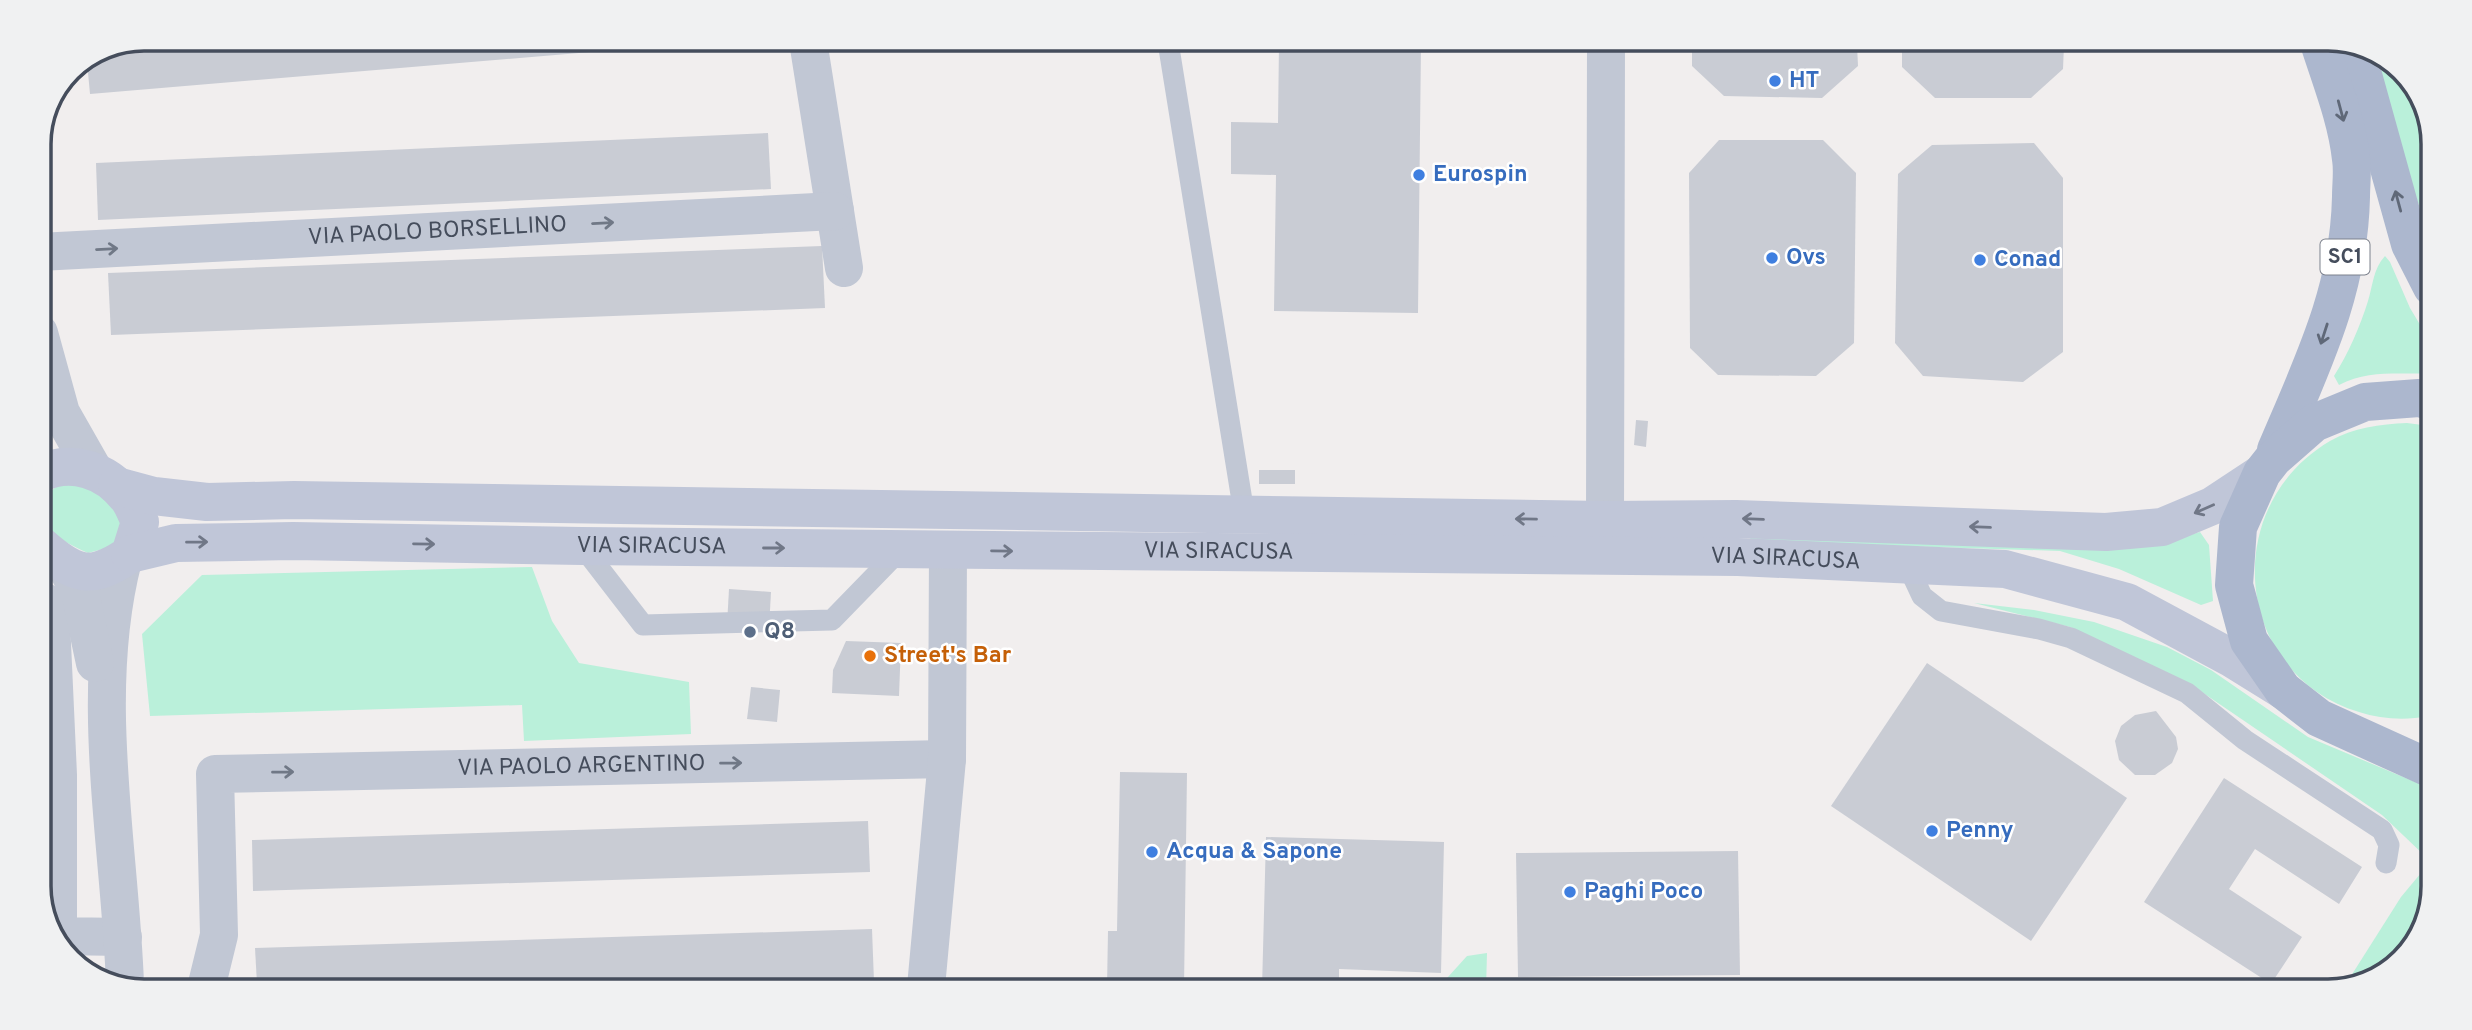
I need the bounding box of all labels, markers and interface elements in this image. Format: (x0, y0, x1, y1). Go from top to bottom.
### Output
place label: HT (1789, 67, 1819, 96)
marker: HT (1767, 73, 1783, 89)
one-way arrow (2335, 100, 2348, 122)
place label: Eurospin (1433, 161, 1528, 190)
marker: Eurospin (1411, 167, 1427, 183)
one-way arrow (2391, 191, 2404, 213)
street label: VIA PAOLO BORSELLINO (307, 210, 568, 253)
one-way arrow (591, 217, 614, 230)
road number: SC1 (2320, 240, 2370, 274)
one-way arrow (95, 243, 118, 256)
place label: Ovs (1786, 244, 1826, 273)
place label: Conad (1994, 246, 2061, 275)
marker: Ovs (1764, 250, 1780, 266)
marker: Conad (1972, 252, 1988, 268)
one-way arrow (2317, 323, 2330, 345)
one-way arrow (2194, 503, 2215, 516)
one-way arrow (1514, 512, 1537, 526)
one-way arrow (1742, 513, 1765, 526)
one-way arrow (1969, 521, 1992, 534)
street label: VIA SIRACUSA (576, 531, 727, 562)
one-way arrow (185, 535, 208, 549)
one-way arrow (413, 537, 436, 551)
street label: VIA SIRACUSA (1143, 537, 1294, 567)
one-way arrow (763, 541, 786, 555)
street label: VIA SIRACUSA (1710, 542, 1861, 577)
one-way arrow (990, 544, 1013, 558)
place label: Q8 (764, 618, 795, 647)
marker: Q8 (742, 624, 758, 640)
place label: Street's Bar (884, 642, 1012, 671)
marker: Street's Bar (862, 648, 878, 664)
street label: VIA PAOLO ARGENTINO (457, 749, 706, 784)
one-way arrow (719, 756, 742, 770)
one-way arrow (271, 766, 294, 779)
place label: Penny (1946, 817, 2014, 846)
marker: Penny (1924, 823, 1940, 839)
place label: Acqua & Sapone (1166, 838, 1342, 867)
marker: Acqua & Sapone (1144, 844, 1160, 860)
place label: Paghi Poco (1584, 878, 1703, 907)
marker: Paghi Poco (1562, 884, 1578, 900)

